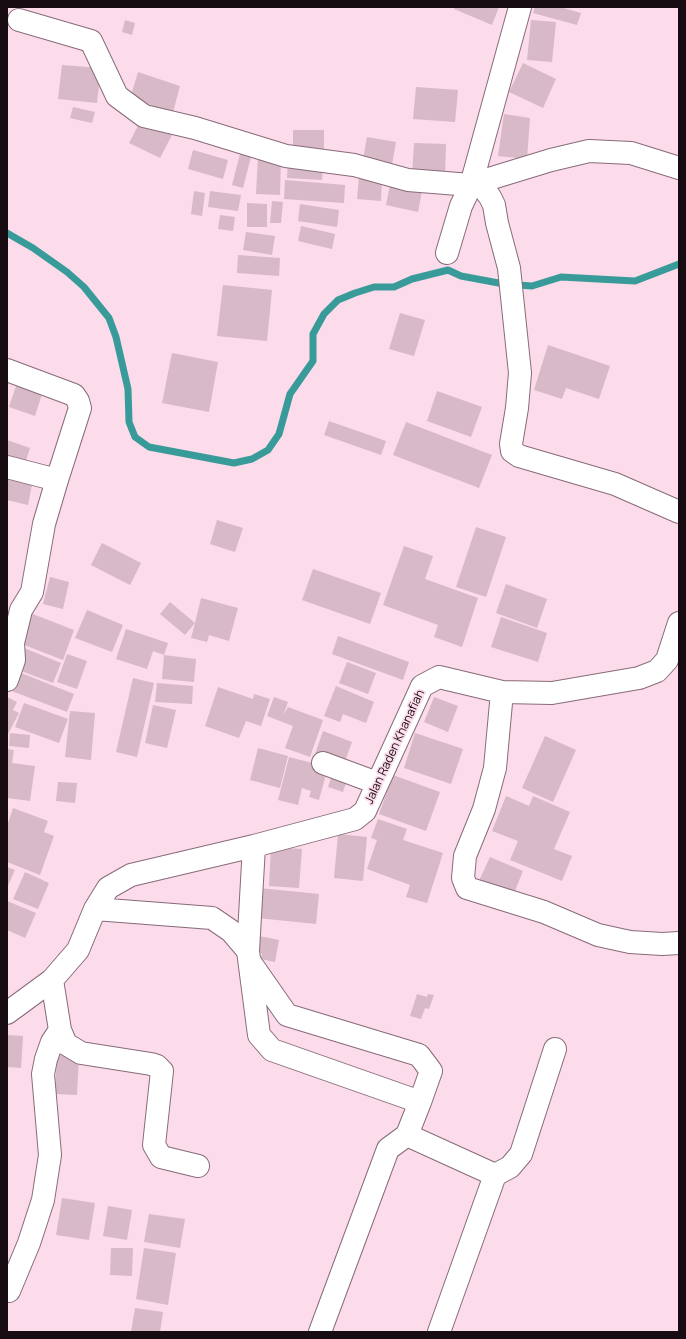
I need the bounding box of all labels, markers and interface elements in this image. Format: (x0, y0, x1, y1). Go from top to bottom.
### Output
street label: Jalan Raden Khanafiah (362, 687, 428, 807)

